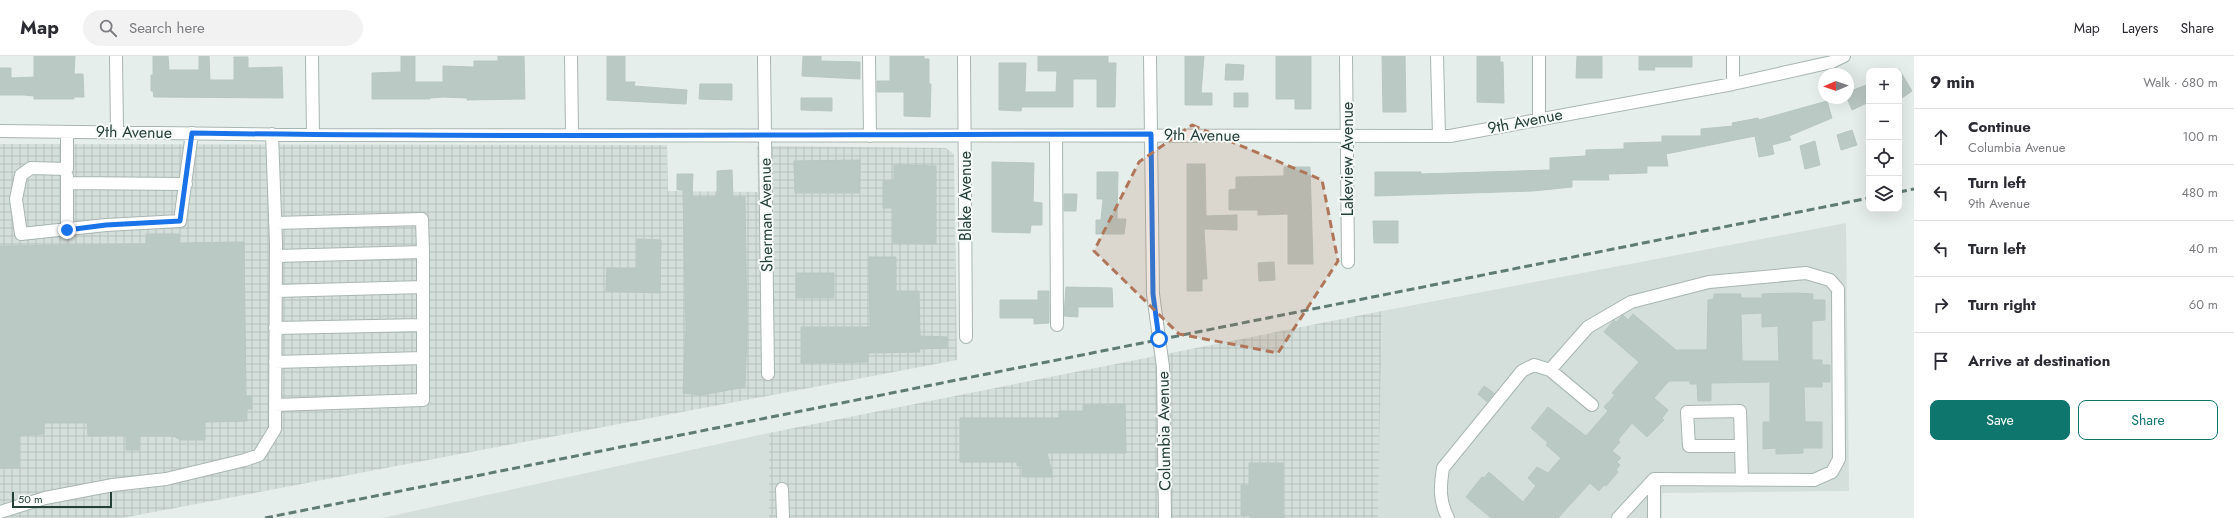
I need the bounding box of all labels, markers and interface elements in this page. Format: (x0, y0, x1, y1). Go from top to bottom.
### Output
search box (83, 10, 363, 46)
text: Map (20, 14, 59, 41)
icon: search (97, 17, 119, 39)
text: Search here (129, 17, 205, 39)
text: Map (2074, 18, 2100, 38)
text: Layers (2122, 18, 2158, 38)
text: Share (2180, 18, 2214, 38)
north arrow (1818, 68, 1854, 104)
map controls (1866, 68, 1902, 212)
button: + (1866, 68, 1902, 104)
text: 9 min (1930, 70, 1975, 94)
text: Walk · 680 m (2143, 73, 2218, 92)
street label: Lakeview Avenue (1336, 102, 1359, 216)
street label: 9th Avenue (1485, 102, 1565, 140)
button: − (1866, 104, 1902, 140)
text: Continue (1968, 116, 2031, 138)
street label: 9th Avenue (96, 120, 172, 144)
street label: 9th Avenue (1164, 123, 1240, 147)
icon: ahead (1930, 126, 1952, 148)
text: 100 m (2183, 127, 2218, 146)
text: Columbia Avenue (1968, 138, 2065, 157)
button: locate (1866, 140, 1902, 176)
street label: Blake Avenue (954, 151, 977, 241)
street label: Sherman Avenue (754, 158, 778, 272)
text: Turn left (1968, 172, 2026, 194)
button: layers (1866, 176, 1902, 212)
icon: left (1930, 182, 1952, 204)
text: 480 m (2181, 183, 2218, 202)
text: 9th Avenue (1968, 194, 2030, 213)
route end (58, 221, 76, 239)
icon: left (1930, 238, 1952, 260)
text: Turn left (1968, 238, 2026, 260)
text: 40 m (2189, 239, 2218, 258)
icon: right (1930, 294, 1952, 316)
text: Turn right (1968, 294, 2036, 316)
text: 60 m (2189, 295, 2218, 314)
route start (1150, 330, 1168, 348)
icon: arrive (1930, 350, 1952, 372)
text: Arrive at destination (1968, 350, 2110, 372)
street label: Columbia Avenue (1151, 371, 1177, 491)
button: Save (1930, 400, 2070, 440)
button: Share (2078, 400, 2218, 440)
scale bar (12, 490, 112, 509)
text: 50 m (18, 491, 43, 507)

